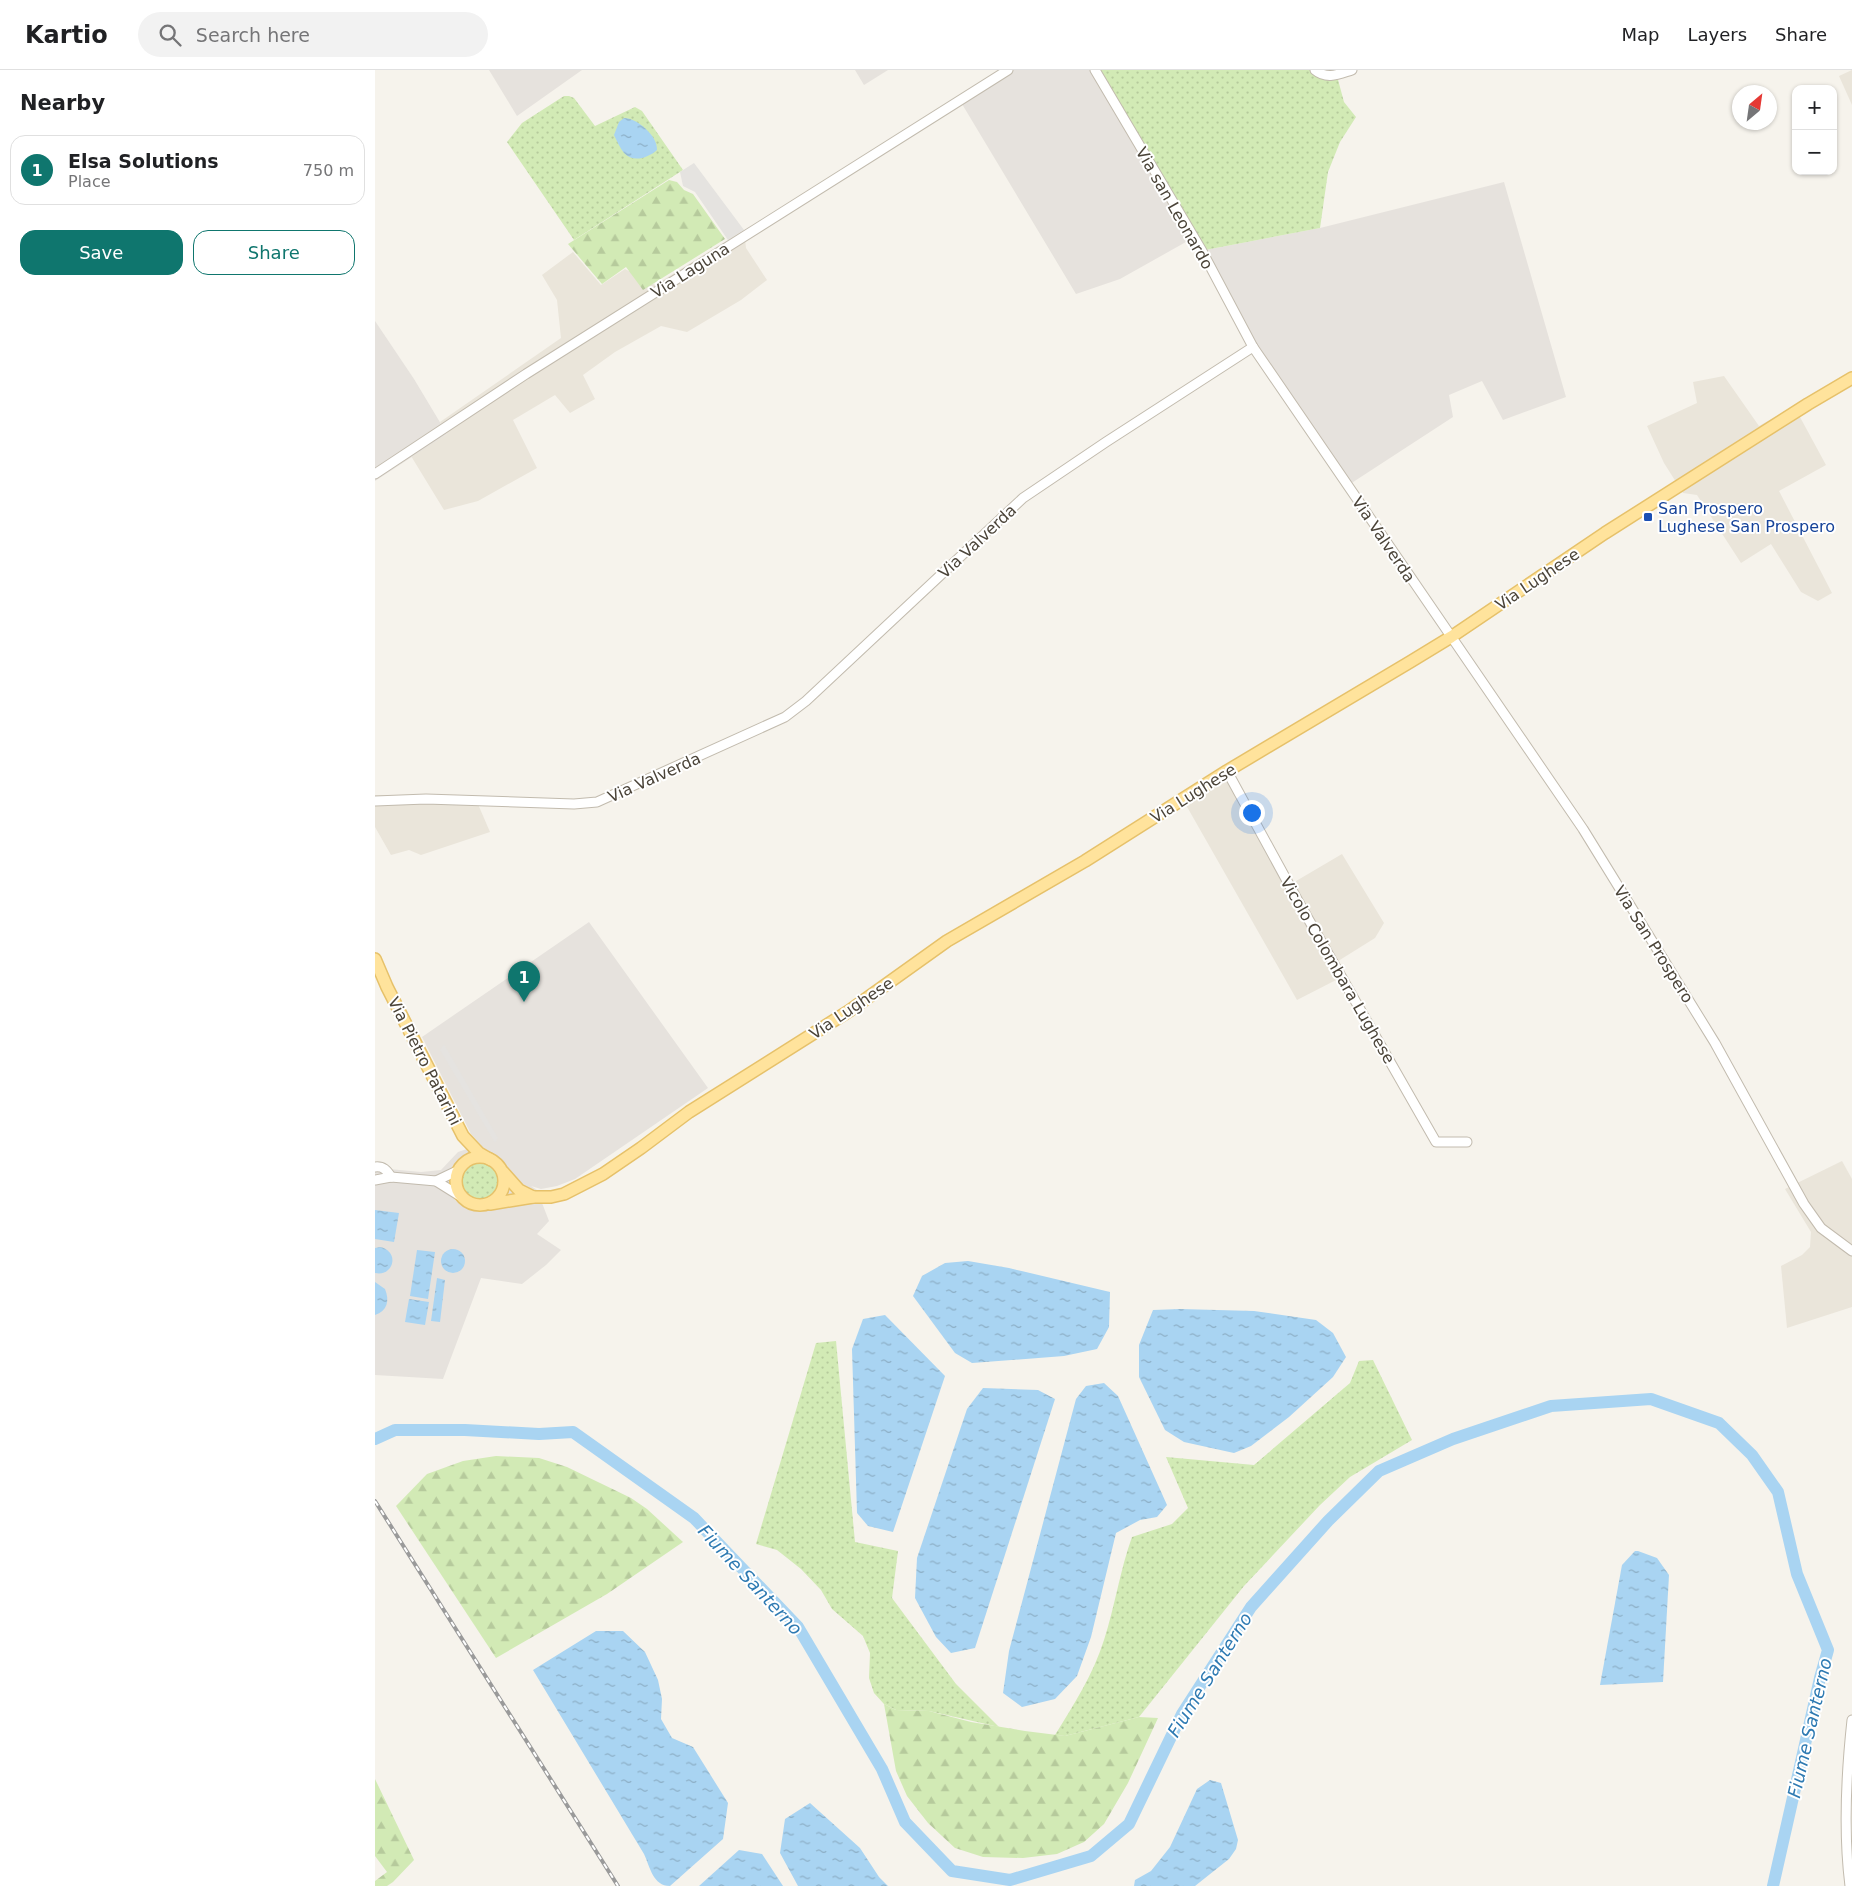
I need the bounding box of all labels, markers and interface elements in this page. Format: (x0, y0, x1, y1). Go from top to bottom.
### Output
search box (138, 12, 488, 57)
text: Kartio (25, 21, 108, 49)
icon: search (156, 21, 184, 49)
text: Search here (196, 24, 310, 46)
text: Map (1621, 24, 1659, 45)
text: Layers (1687, 24, 1747, 45)
text: Share (1775, 24, 1827, 45)
north arrow (1732, 85, 1777, 130)
map controls (1792, 85, 1837, 175)
button: + (1792, 85, 1837, 130)
text: Nearby (20, 91, 105, 115)
button: − (1792, 130, 1837, 175)
street label: Via san Leonardo (1132, 144, 1217, 273)
text: Elsa Solutions (68, 150, 219, 172)
text: 1 (31, 161, 43, 180)
text: 750 m (303, 161, 354, 180)
text: Place (68, 172, 111, 191)
button: Save (20, 230, 183, 275)
button: Share (193, 230, 355, 275)
street label: Via Laguna (648, 239, 733, 302)
street label: Via Valverda (1348, 493, 1419, 586)
place label: San Prospero Lughese San Prospero (1658, 499, 1835, 536)
street label: Via Valverda (934, 501, 1020, 582)
marker: San Prospero Lughese San Prospero (1642, 511, 1654, 523)
street label: Via Lughese (1492, 544, 1583, 614)
street label: Via Valverda (605, 749, 703, 806)
street label: Via Lughese (1147, 760, 1239, 827)
your location (1239, 800, 1265, 826)
street label: Vicolo Colombara Lughese (1276, 874, 1399, 1067)
street label: Via San Prospero (1610, 882, 1697, 1006)
pin: 1 (508, 961, 540, 1002)
street label: Via Lughese (806, 973, 897, 1043)
street label: Via Pietro Patarini (384, 994, 465, 1128)
water label: Fiume Santerno (694, 1520, 807, 1639)
water label: Fiume Santerno (1163, 1609, 1256, 1741)
water label: Fiume Santerno (1783, 1656, 1836, 1800)

